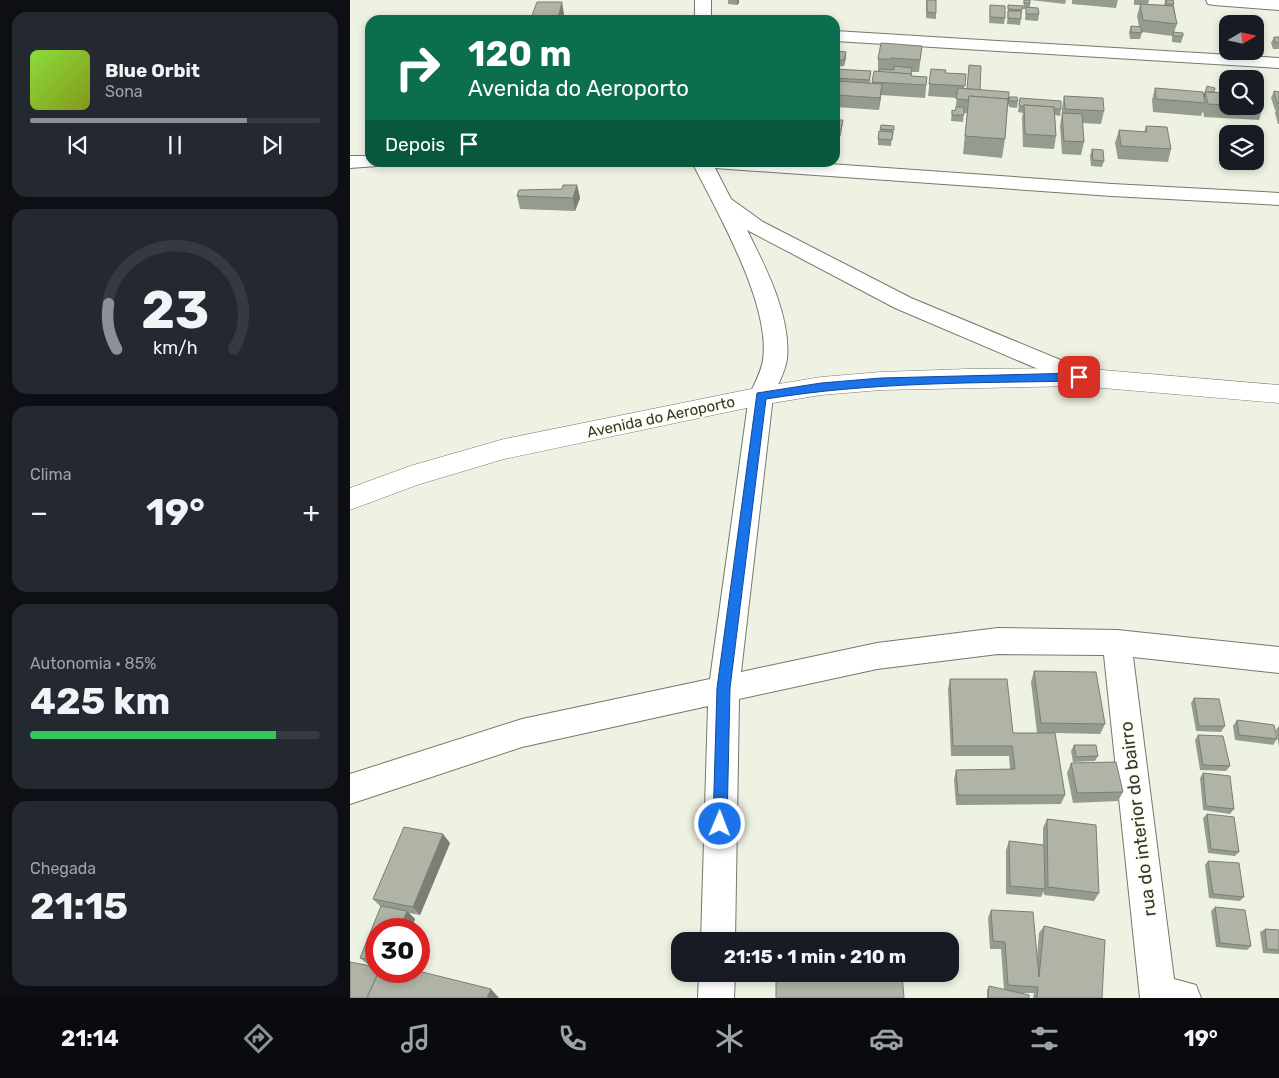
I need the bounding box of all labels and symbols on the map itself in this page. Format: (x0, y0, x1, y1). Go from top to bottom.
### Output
north arrow (1219, 15, 1264, 60)
pin (1058, 356, 1100, 398)
street label: Avenida do Aeroporto (585, 393, 737, 441)
street label: rua do interior do bairro (1115, 720, 1161, 918)
position arrow (693, 797, 745, 849)
speed limit sign: 30 (365, 918, 430, 983)

